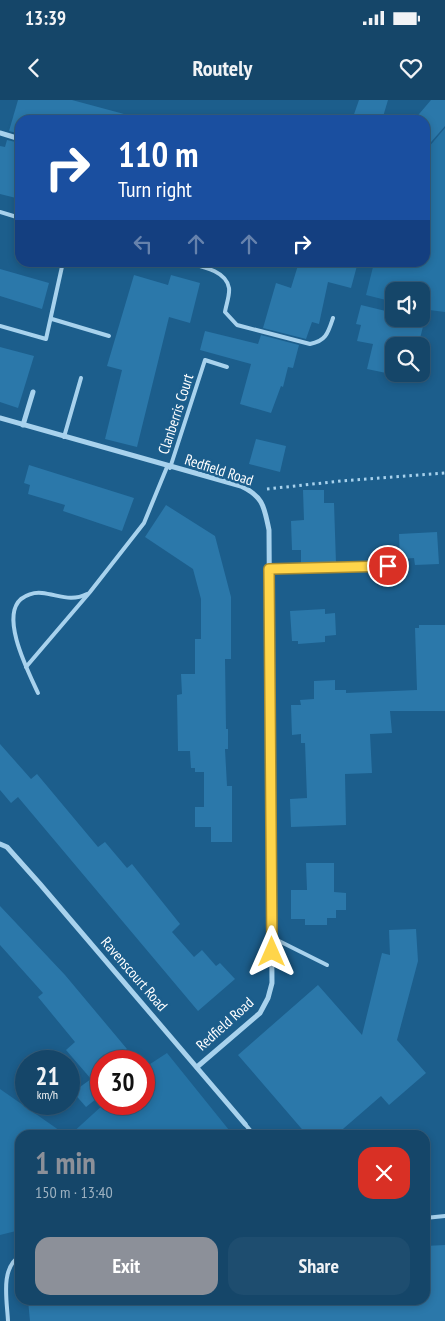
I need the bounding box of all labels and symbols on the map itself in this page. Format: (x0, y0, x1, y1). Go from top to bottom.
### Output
street label: Clanberris Court (154, 371, 197, 456)
street label: Redfield Road (183, 450, 256, 490)
pin (367, 545, 409, 587)
position arrow (245, 925, 297, 977)
street label: Ravenscourt Road (97, 933, 172, 1015)
street label: Redfield Road (192, 993, 257, 1054)
speed limit sign: 30 (90, 1050, 155, 1115)

